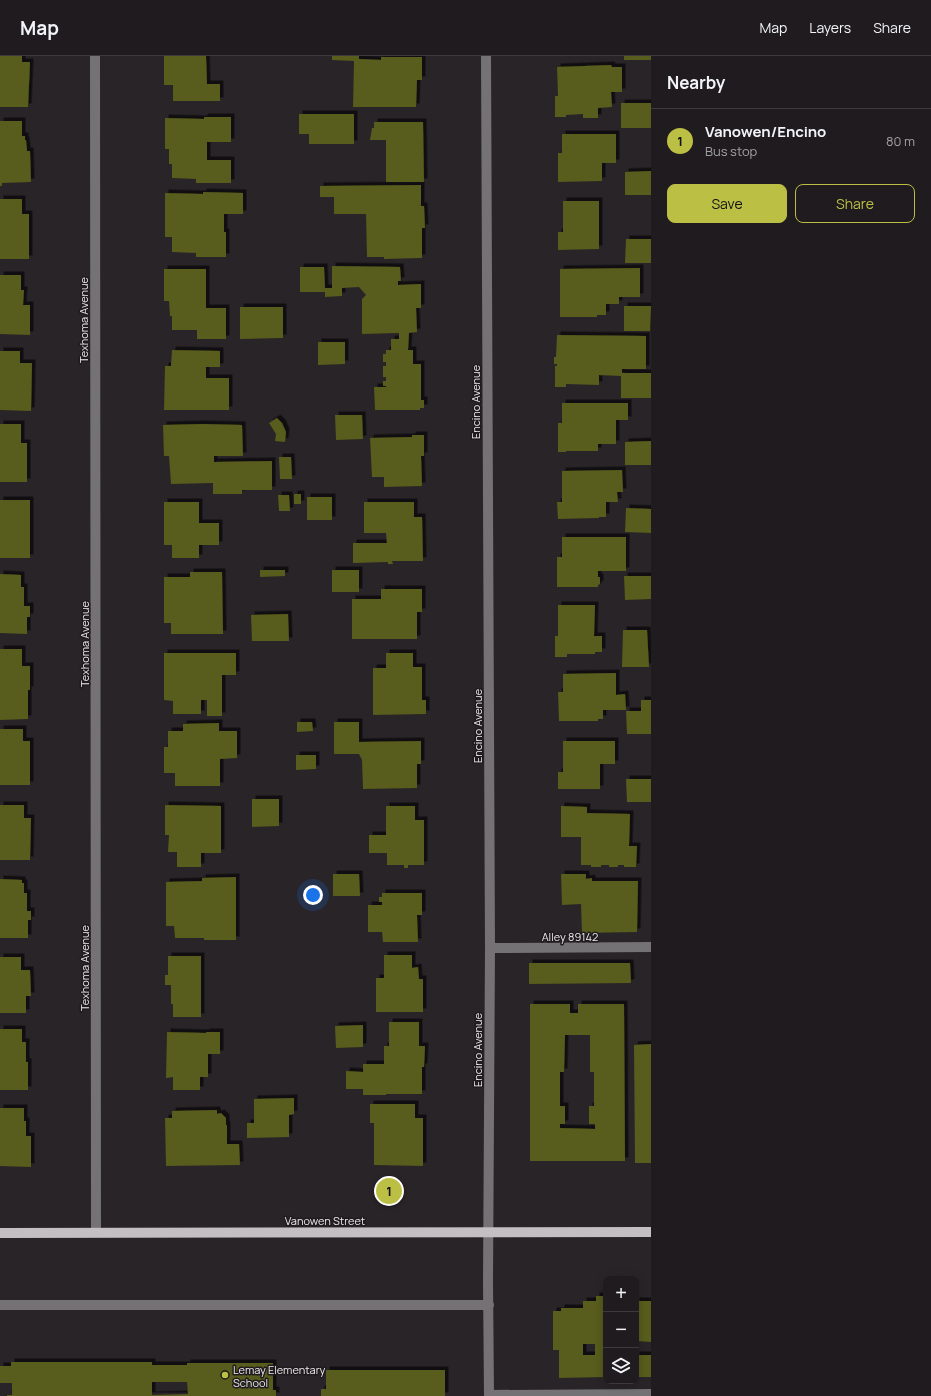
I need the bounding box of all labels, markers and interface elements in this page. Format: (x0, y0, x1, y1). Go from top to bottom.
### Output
text: Map (20, 15, 59, 41)
text: Map (759, 18, 787, 37)
text: Layers (809, 18, 851, 37)
text: Share (873, 18, 911, 37)
text: Nearby (667, 71, 725, 94)
text: Vanowen/Encino (705, 121, 826, 142)
text: 1 (677, 132, 683, 150)
text: 80 m (886, 132, 915, 150)
text: Bus stop (705, 142, 757, 160)
button: Save (667, 184, 787, 223)
button: Share (795, 184, 915, 223)
street label: Texhoma Avenue (76, 276, 91, 363)
street label: Encino Avenue (468, 364, 483, 439)
street label: Texhoma Avenue (77, 600, 92, 687)
street label: Encino Avenue (470, 688, 485, 763)
your location (303, 885, 323, 905)
street label: Texhoma Avenue (77, 924, 92, 1011)
street label: Alley 89142 (542, 929, 598, 944)
street label: Encino Avenue (470, 1012, 485, 1087)
pin: 1 (376, 1176, 402, 1206)
street label: Vanowen Street (285, 1213, 365, 1228)
map controls (603, 1276, 639, 1384)
button: + (603, 1276, 639, 1312)
button: − (603, 1312, 639, 1348)
button: layers (603, 1348, 639, 1384)
place label: Lemay Elementary School (233, 1362, 326, 1390)
marker: Lemay Elementary School (220, 1370, 230, 1380)

